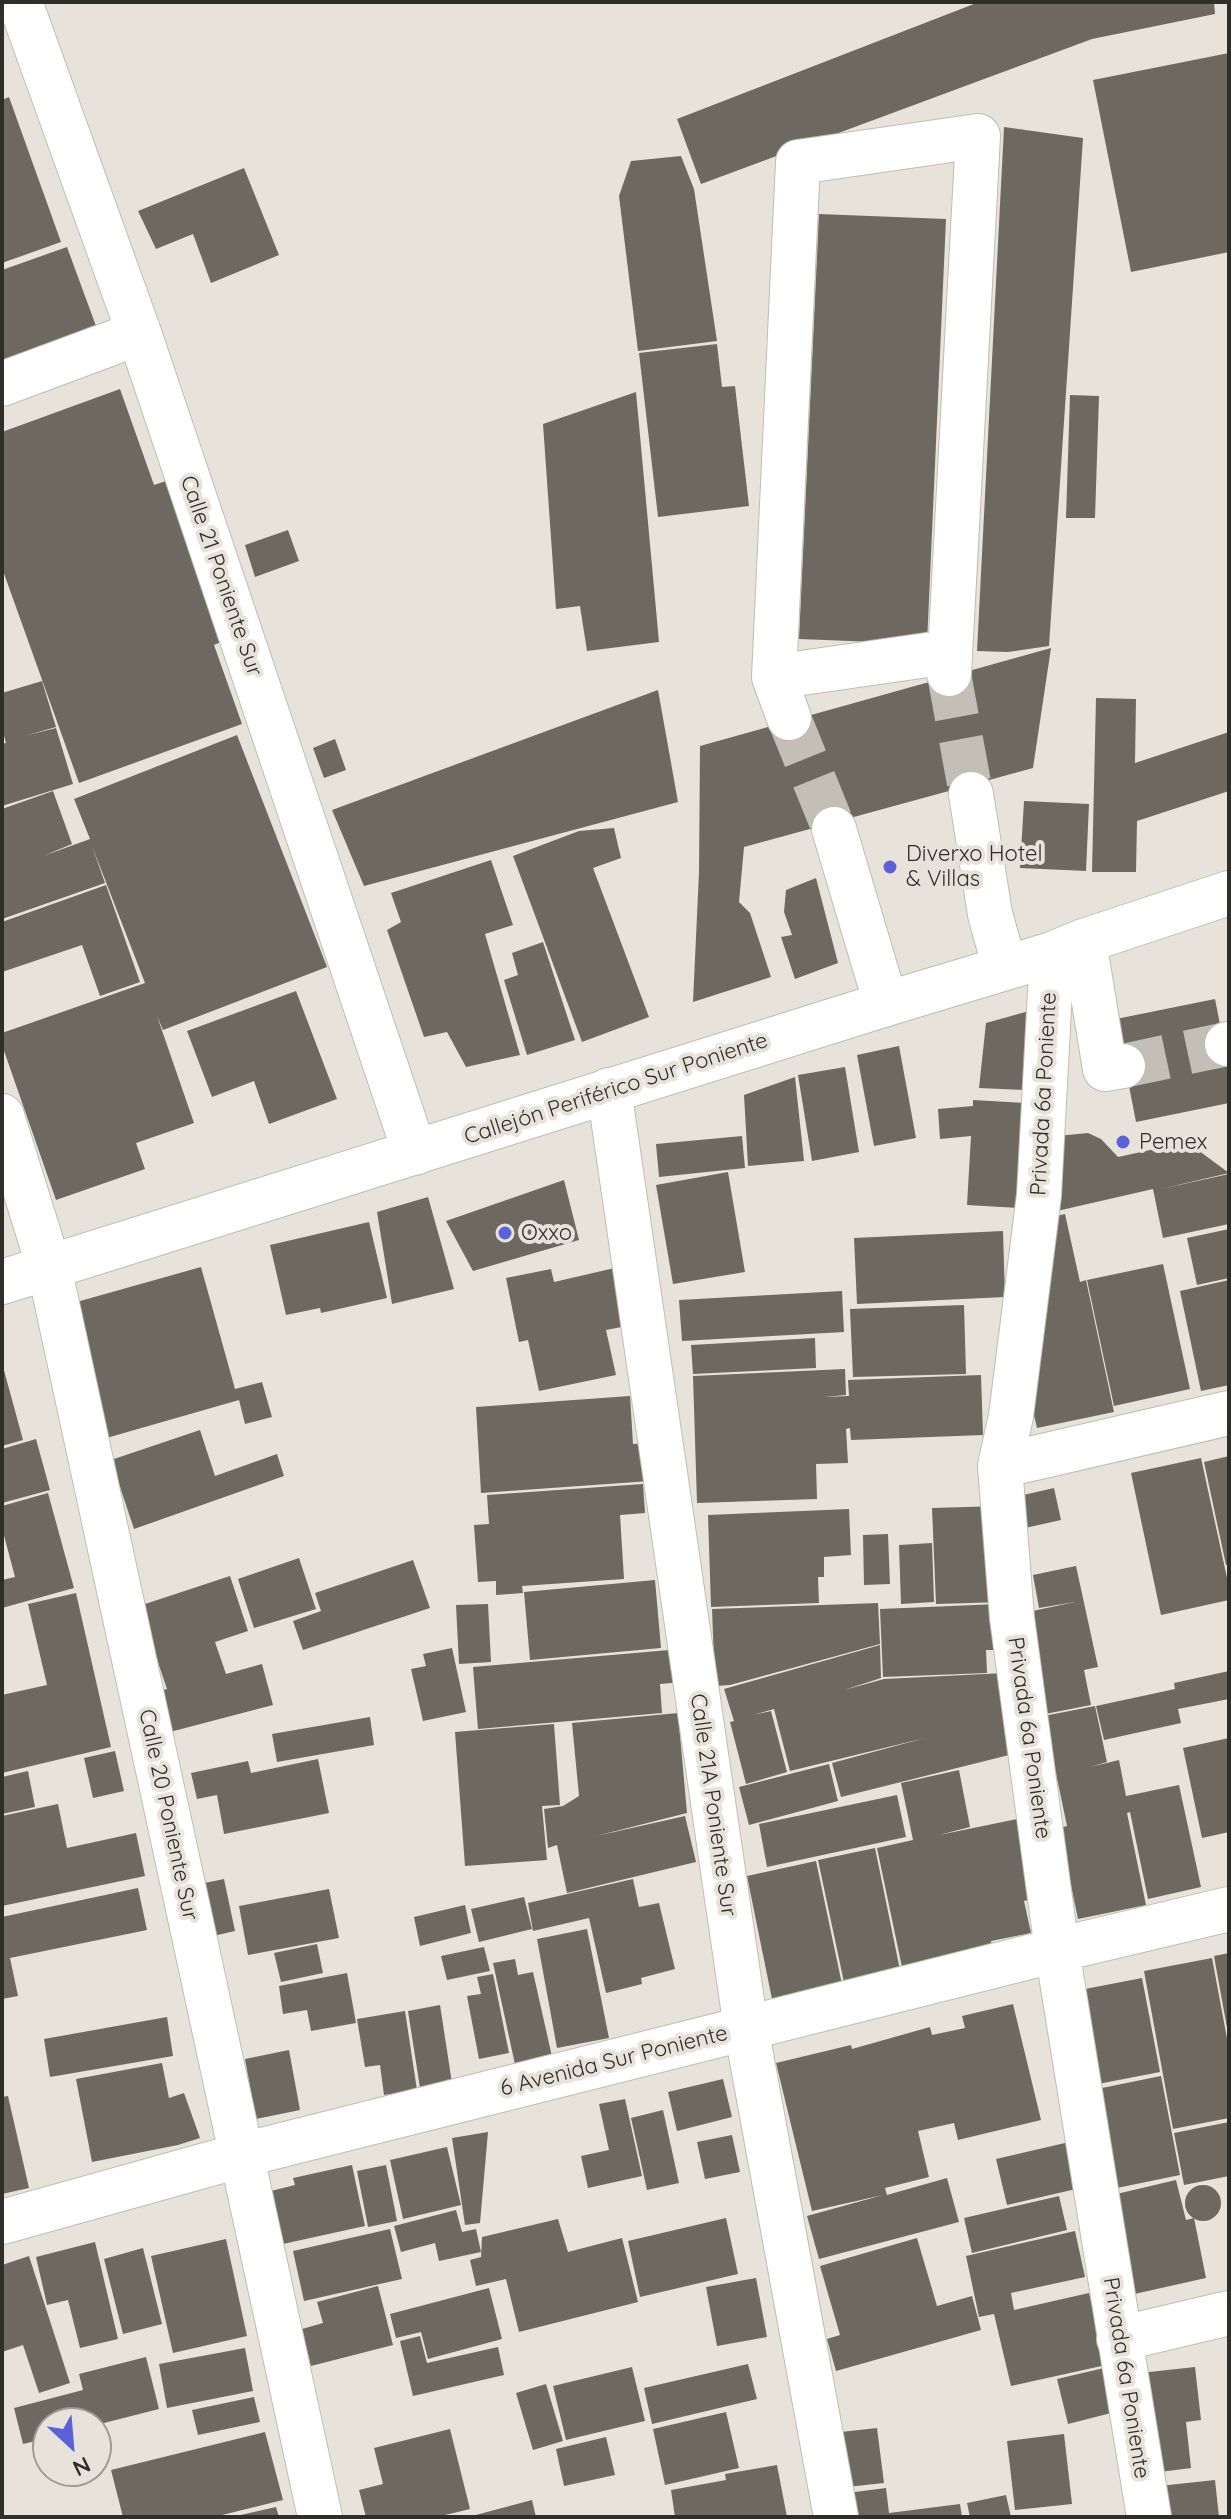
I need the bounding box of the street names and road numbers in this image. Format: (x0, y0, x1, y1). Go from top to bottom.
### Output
street label: Calle 21 Poniente Sur (174, 472, 268, 680)
street label: Privada 6a Poniente (1025, 992, 1063, 1196)
street label: Callejón Periférico Sur Poniente (461, 1027, 771, 1151)
street label: Privada 6a Poniente (1002, 1635, 1056, 1841)
street label: Calle 21A Poniente Sur (684, 1692, 742, 1918)
street label: Calle 20 Poniente Sur (133, 1707, 203, 1923)
street label: 6 Avenida Sur Poniente (498, 2020, 730, 2102)
street label: Privada 6a Poniente (1097, 2275, 1155, 2481)

